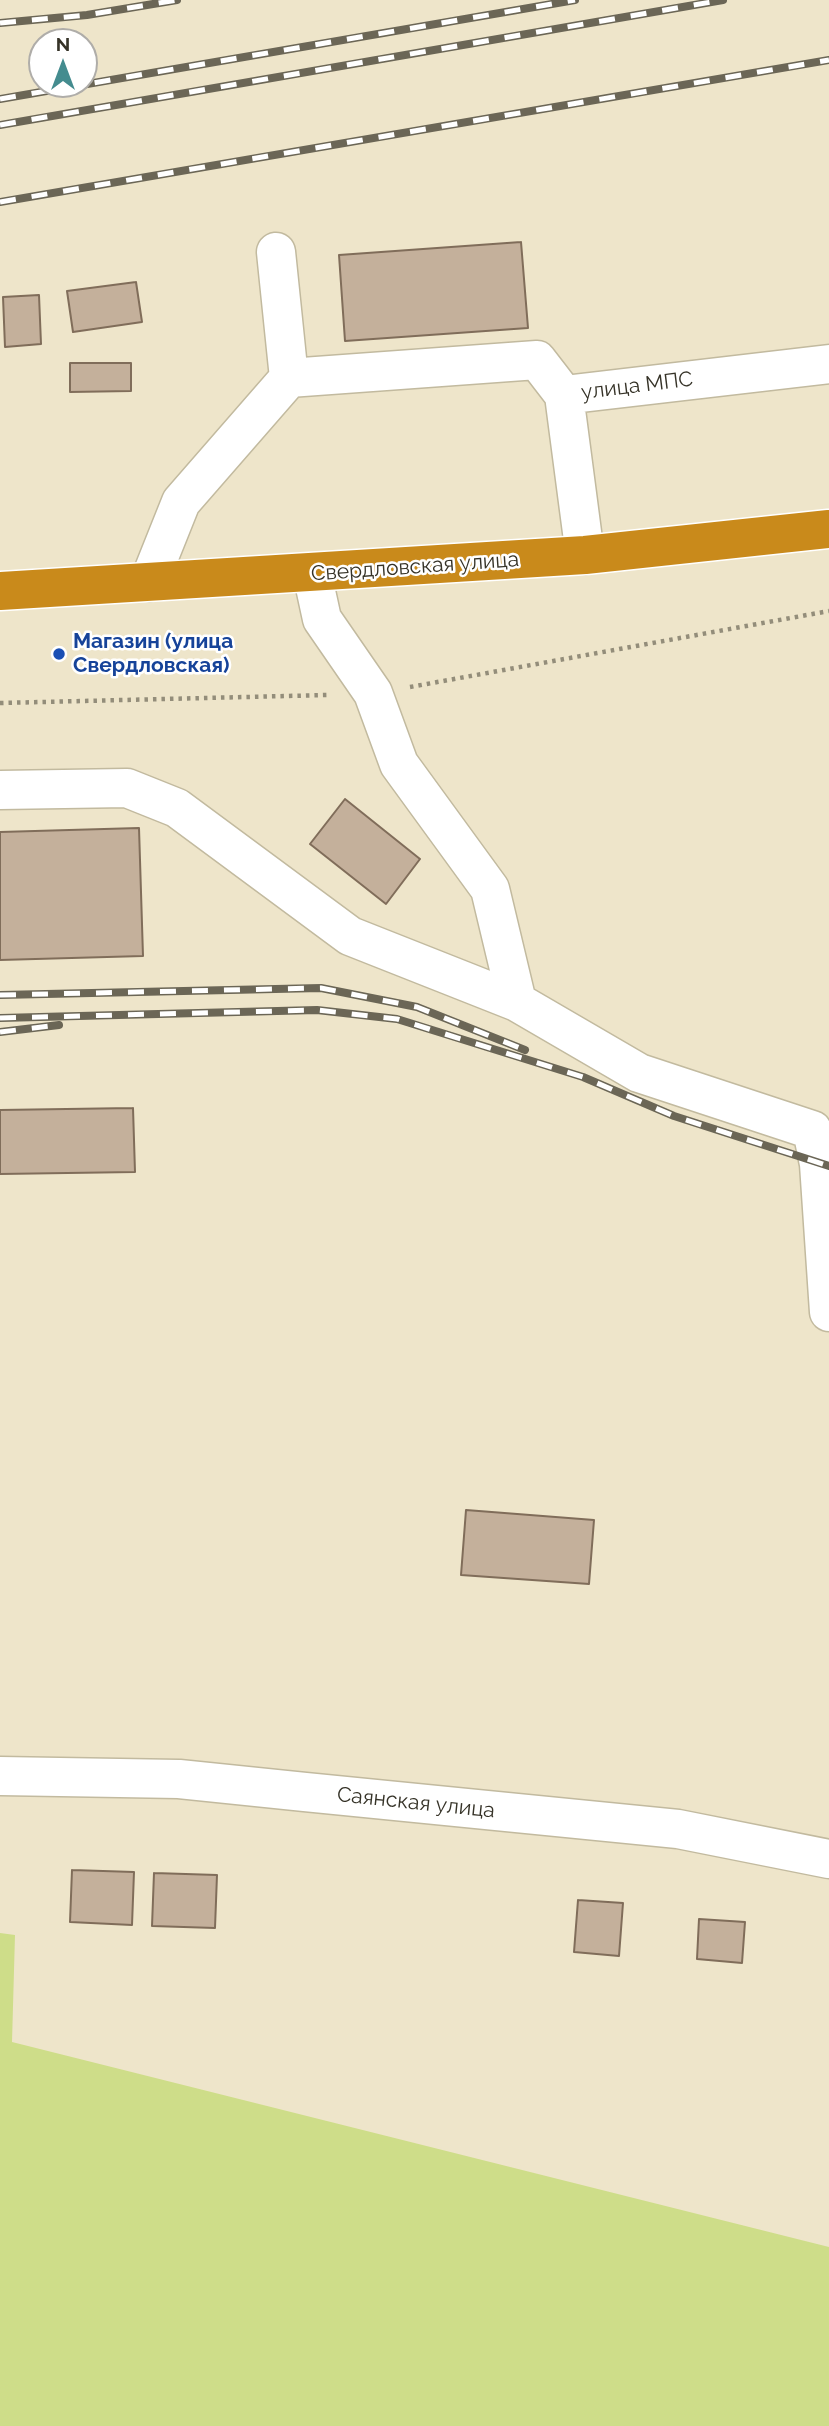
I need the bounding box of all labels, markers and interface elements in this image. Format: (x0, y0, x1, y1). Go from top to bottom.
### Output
north arrow (28, 28, 98, 98)
text: N (56, 33, 70, 55)
street label: улица МПС (580, 367, 694, 405)
street label: Свердловская улица (310, 547, 520, 587)
place label: Магазин (улица Свердловская) (73, 629, 233, 679)
marker: Магазин (улица Свердловская) (51, 646, 67, 662)
street label: Саянская улица (336, 1782, 496, 1824)

